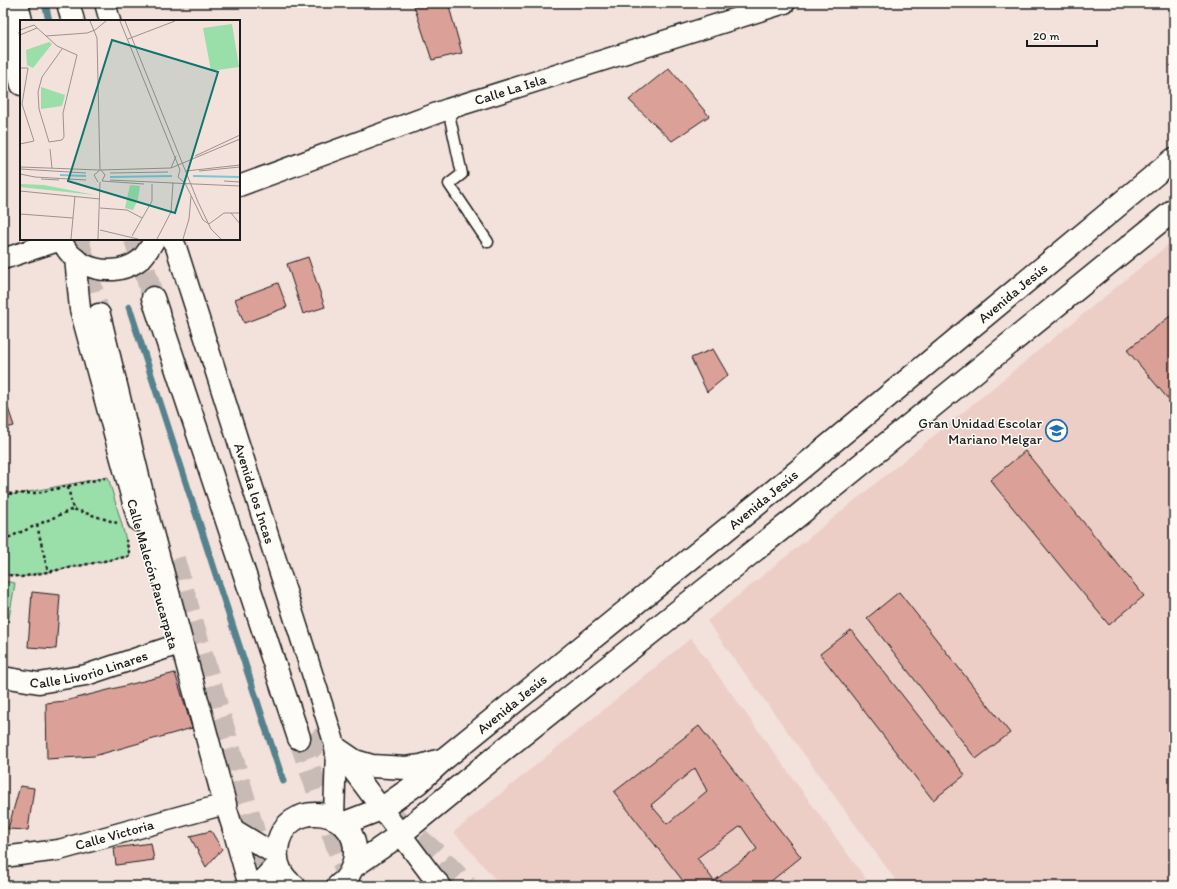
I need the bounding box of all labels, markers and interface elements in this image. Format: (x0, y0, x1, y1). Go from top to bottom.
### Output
inset map (20, 20, 240, 240)
scale bar (1027, 22, 1097, 48)
text: 20 m (1033, 29, 1060, 43)
street label: Calle La Isla (472, 70, 549, 109)
street label: Avenida Jesús (975, 260, 1051, 327)
place label: Gran Unidad Escolar Mariano Melgar (918, 415, 1043, 448)
school or university icon: Gran Unidad Escolar Mariano Melgar (1044, 418, 1070, 444)
street label: Avenida los Incas (230, 441, 278, 546)
street label: Avenida Jesús (725, 466, 802, 533)
street label: Calle Malecón Paucarpata (123, 497, 182, 652)
street label: Calle Livorio Linares (28, 647, 150, 692)
street label: Avenida Jesús (474, 671, 550, 738)
street label: Calle Victoria (73, 816, 157, 854)

